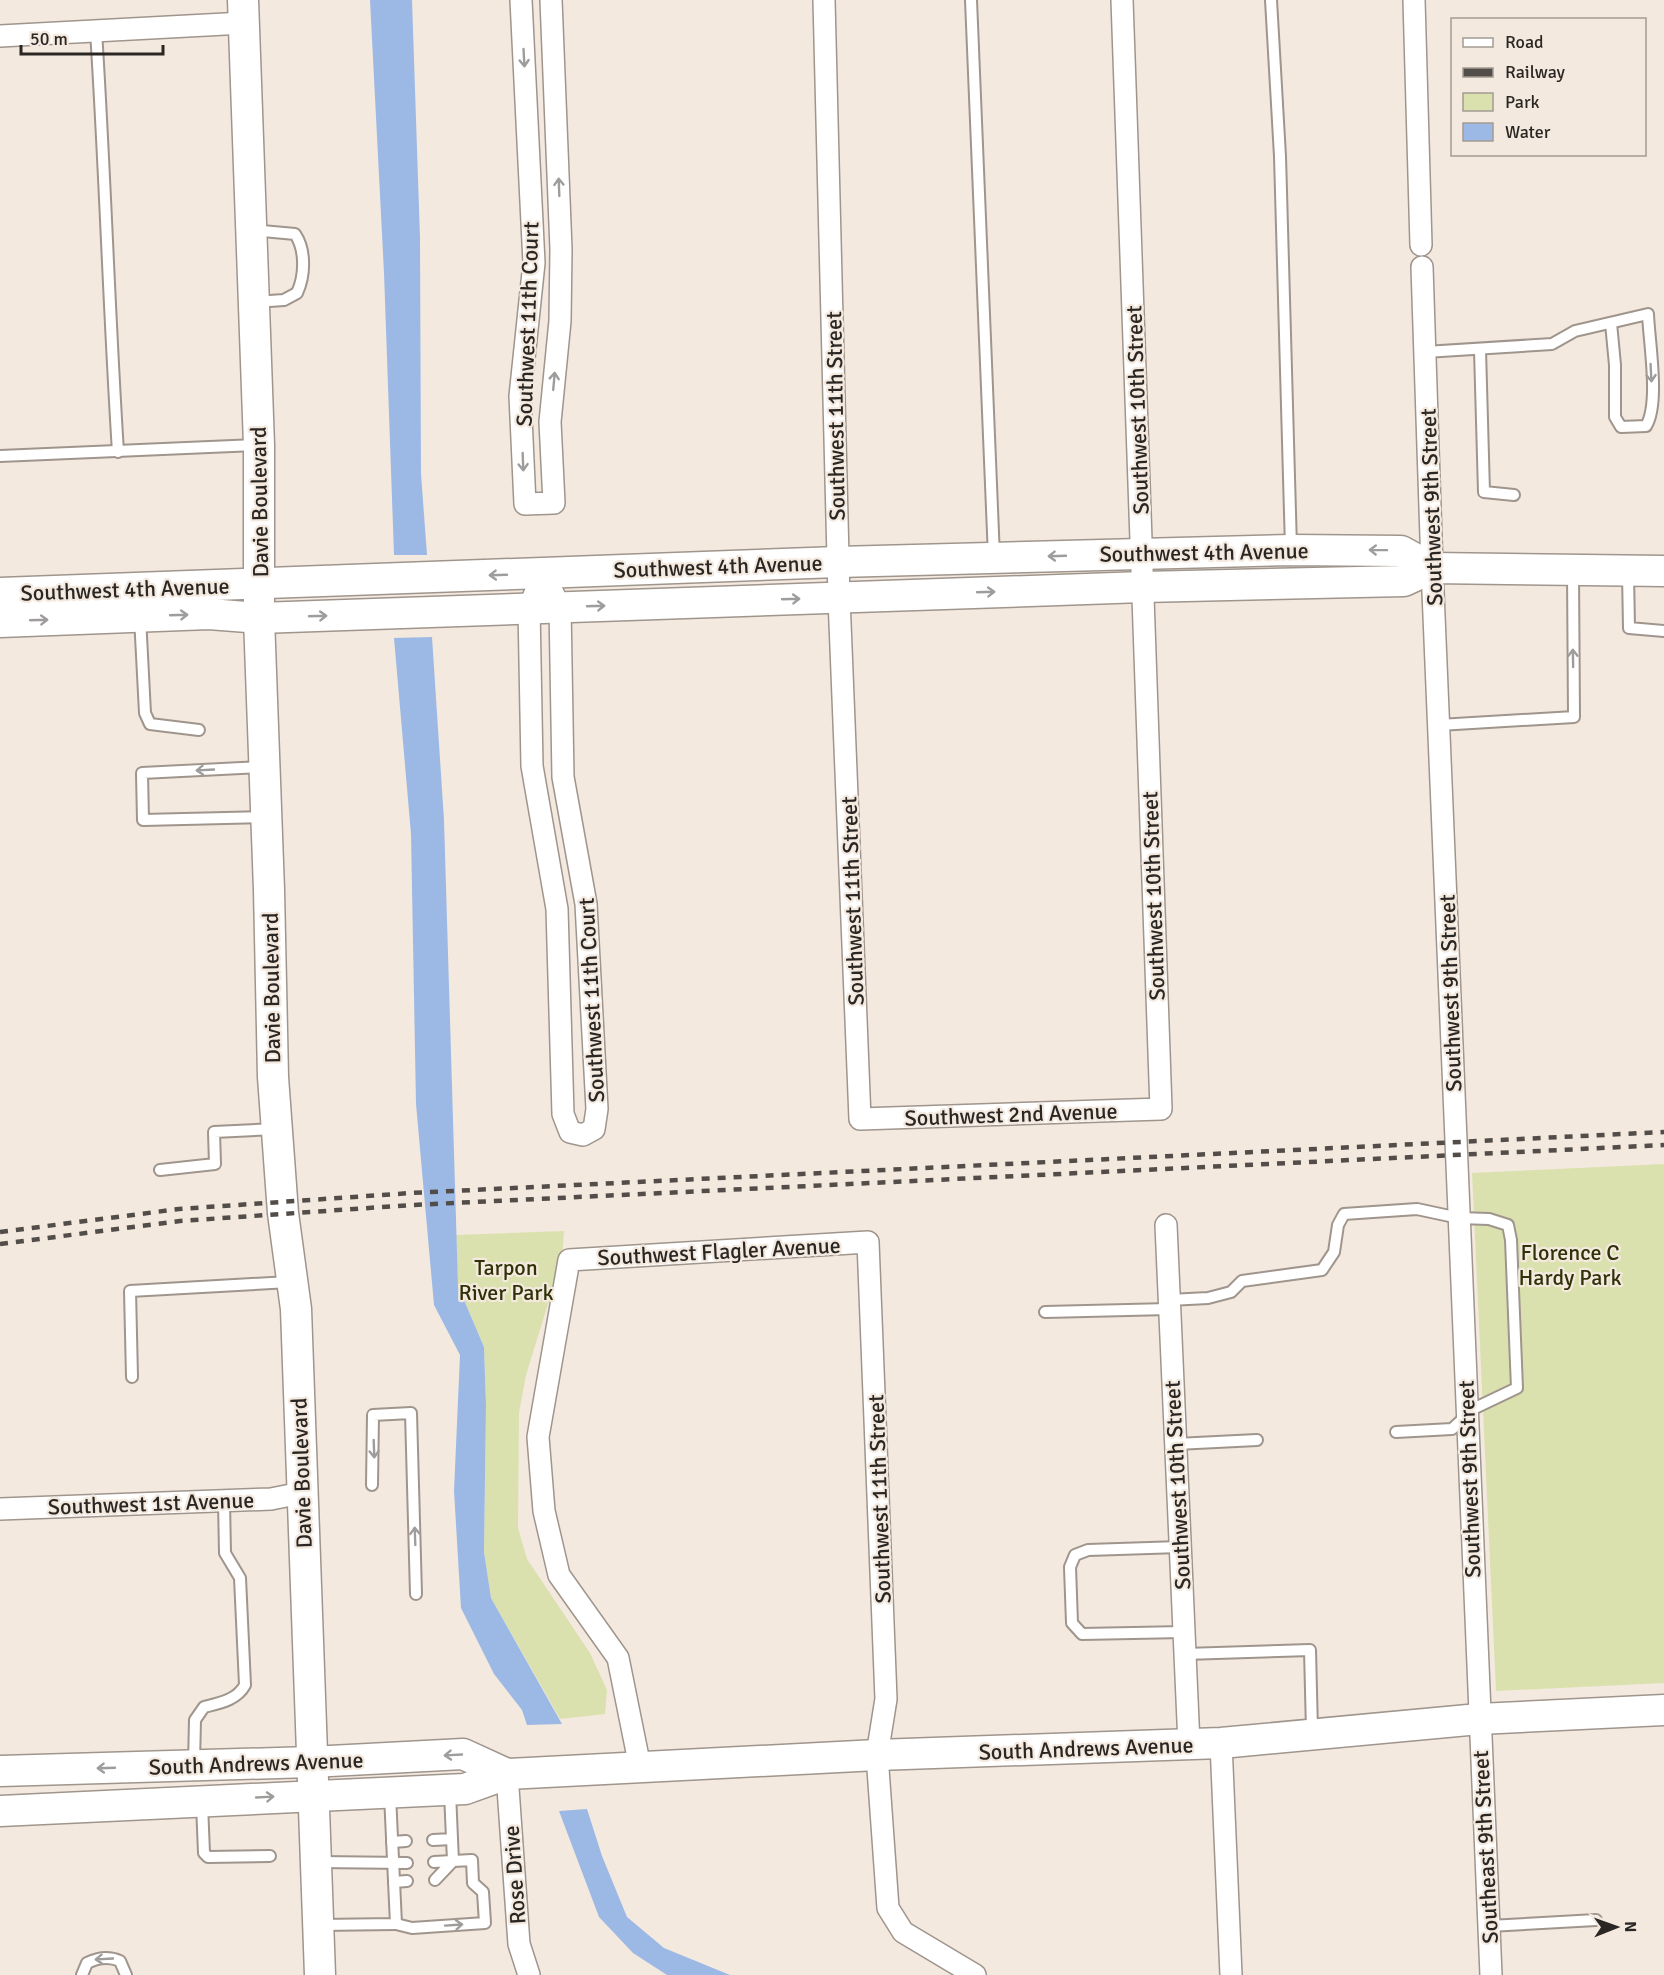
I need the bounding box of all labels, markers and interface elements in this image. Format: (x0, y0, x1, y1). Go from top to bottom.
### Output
scale bar (21, 18, 164, 56)
legend (1451, 18, 1646, 156)
text: 50 m (30, 28, 68, 50)
text: Road (1505, 31, 1544, 53)
one-way arrow (519, 48, 530, 68)
text: Railway (1505, 61, 1566, 83)
text: Park (1505, 91, 1540, 113)
text: Water (1505, 121, 1551, 143)
one-way arrow (553, 177, 564, 197)
street label: Southwest 11th Court (510, 221, 545, 427)
street label: Southwest 10th Street (1120, 305, 1155, 515)
street label: Southwest 11th Street (820, 311, 851, 521)
one-way arrow (1645, 362, 1656, 382)
one-way arrow (549, 372, 560, 392)
street label: Southwest 9th Street (1415, 408, 1448, 606)
street label: Davie Boulevard (245, 426, 274, 578)
one-way arrow (518, 452, 529, 472)
street label: Southwest 4th Avenue (1099, 537, 1309, 568)
one-way arrow (1369, 544, 1389, 556)
street label: Southwest 4th Avenue (613, 549, 823, 584)
one-way arrow (1048, 550, 1068, 562)
one-way arrow (488, 570, 508, 581)
street label: Southwest 4th Avenue (20, 572, 230, 607)
one-way arrow (976, 587, 996, 598)
one-way arrow (781, 594, 801, 605)
one-way arrow (586, 600, 606, 611)
one-way arrow (168, 610, 188, 621)
one-way arrow (307, 610, 327, 621)
one-way arrow (29, 615, 49, 626)
one-way arrow (1568, 649, 1579, 669)
one-way arrow (196, 765, 216, 776)
street label: Southwest 10th Street (1136, 791, 1171, 1001)
street label: Southwest 11th Street (835, 796, 870, 1006)
street label: Southwest 9th Street (1434, 894, 1467, 1092)
street label: Southwest 11th Court (573, 897, 610, 1103)
street label: Davie Boulevard (257, 912, 286, 1064)
street label: Southwest 2nd Avenue (904, 1097, 1118, 1132)
street label: Southwest Flagler Avenue (597, 1232, 841, 1271)
park label: Florence C Hardy Park (1519, 1239, 1621, 1291)
park label: Tarpon River Park (459, 1254, 553, 1306)
street label: Southwest 10th Street (1159, 1379, 1196, 1590)
street label: Southwest 9th Street (1453, 1380, 1486, 1578)
street label: Southwest 11th Street (862, 1394, 897, 1604)
street label: Davie Boulevard (285, 1397, 318, 1549)
one-way arrow (368, 1439, 379, 1459)
street label: Southwest 1st Avenue (47, 1486, 255, 1521)
one-way arrow (409, 1526, 420, 1546)
street label: South Andrews Avenue (978, 1731, 1194, 1766)
street label: South Andrews Avenue (148, 1746, 364, 1781)
one-way arrow (443, 1749, 463, 1760)
street label: Southeast 9th Street (1467, 1749, 1504, 1944)
one-way arrow (96, 1763, 116, 1774)
one-way arrow (255, 1792, 274, 1803)
street label: Rose Drive (498, 1825, 531, 1925)
north arrow (1586, 1897, 1646, 1957)
one-way arrow (444, 1920, 464, 1931)
text: N (1620, 1921, 1640, 1932)
one-way arrow (95, 1954, 114, 1965)

